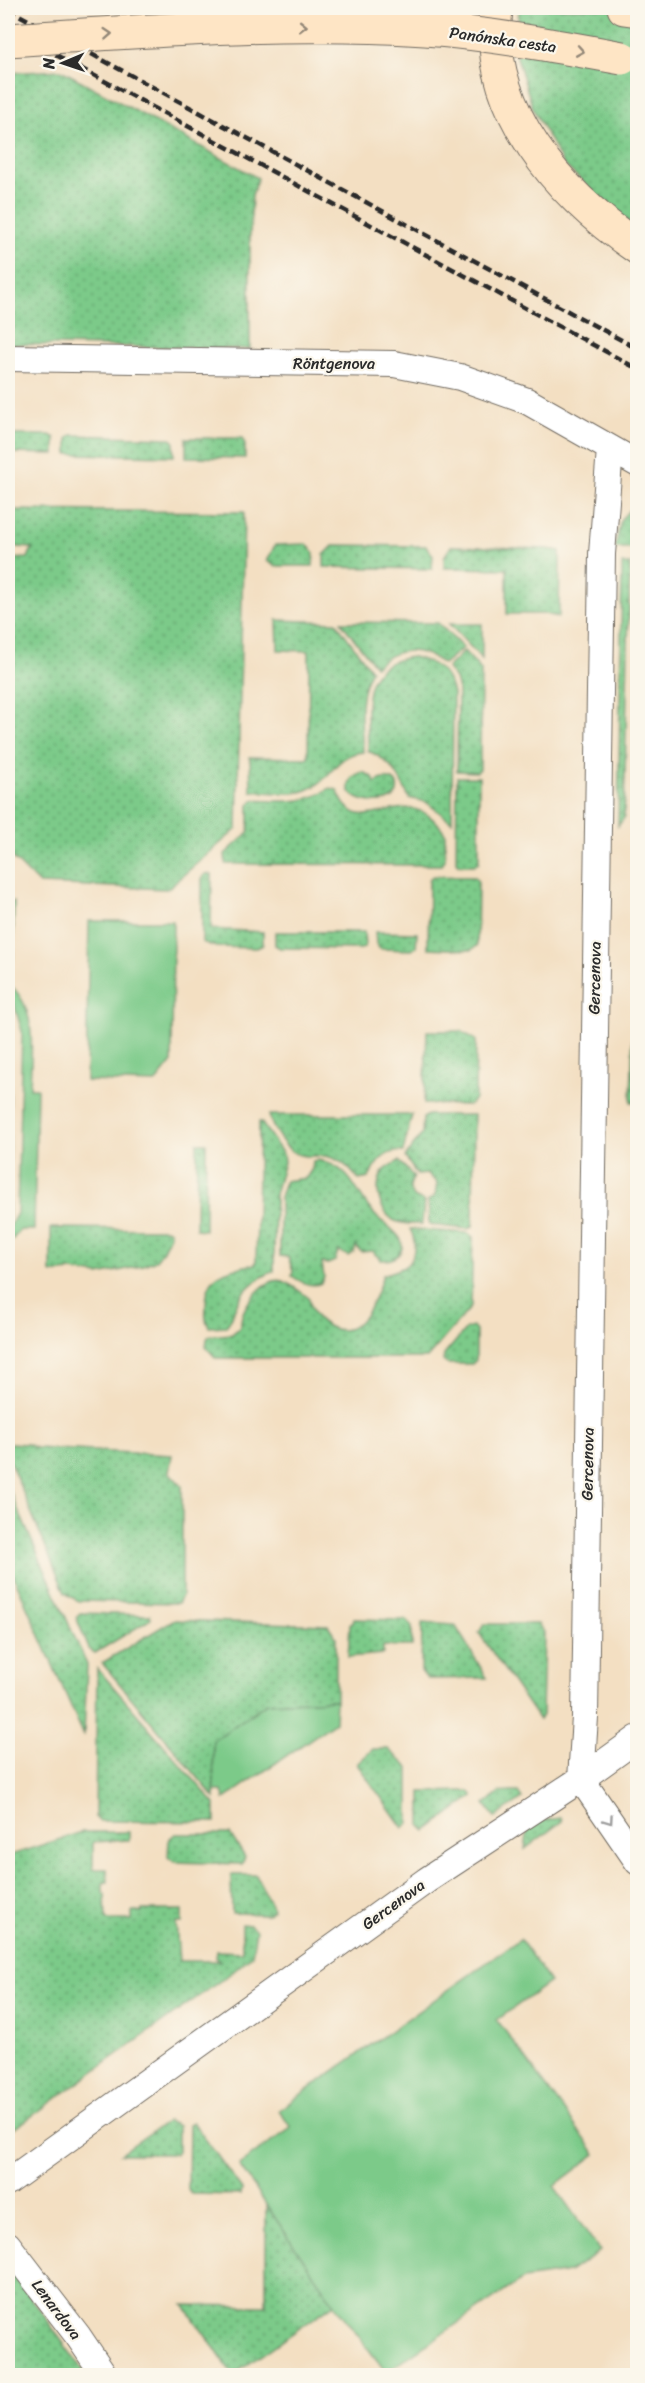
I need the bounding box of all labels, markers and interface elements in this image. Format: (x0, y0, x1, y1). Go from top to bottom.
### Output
street label: Panónska cesta (448, 18, 558, 61)
one-way arrow (298, 20, 307, 32)
one-way arrow (103, 28, 112, 41)
north arrow (33, 33, 93, 93)
one-way arrow (575, 44, 585, 56)
text: N (34, 57, 63, 71)
street label: Röntgenova (293, 349, 375, 378)
street label: Gercenova (579, 941, 610, 1015)
street label: Gercenova (572, 1427, 603, 1501)
one-way arrow (602, 1814, 613, 1825)
street label: Gercenova (355, 1871, 431, 1938)
street label: Lenardova (24, 2272, 89, 2346)

